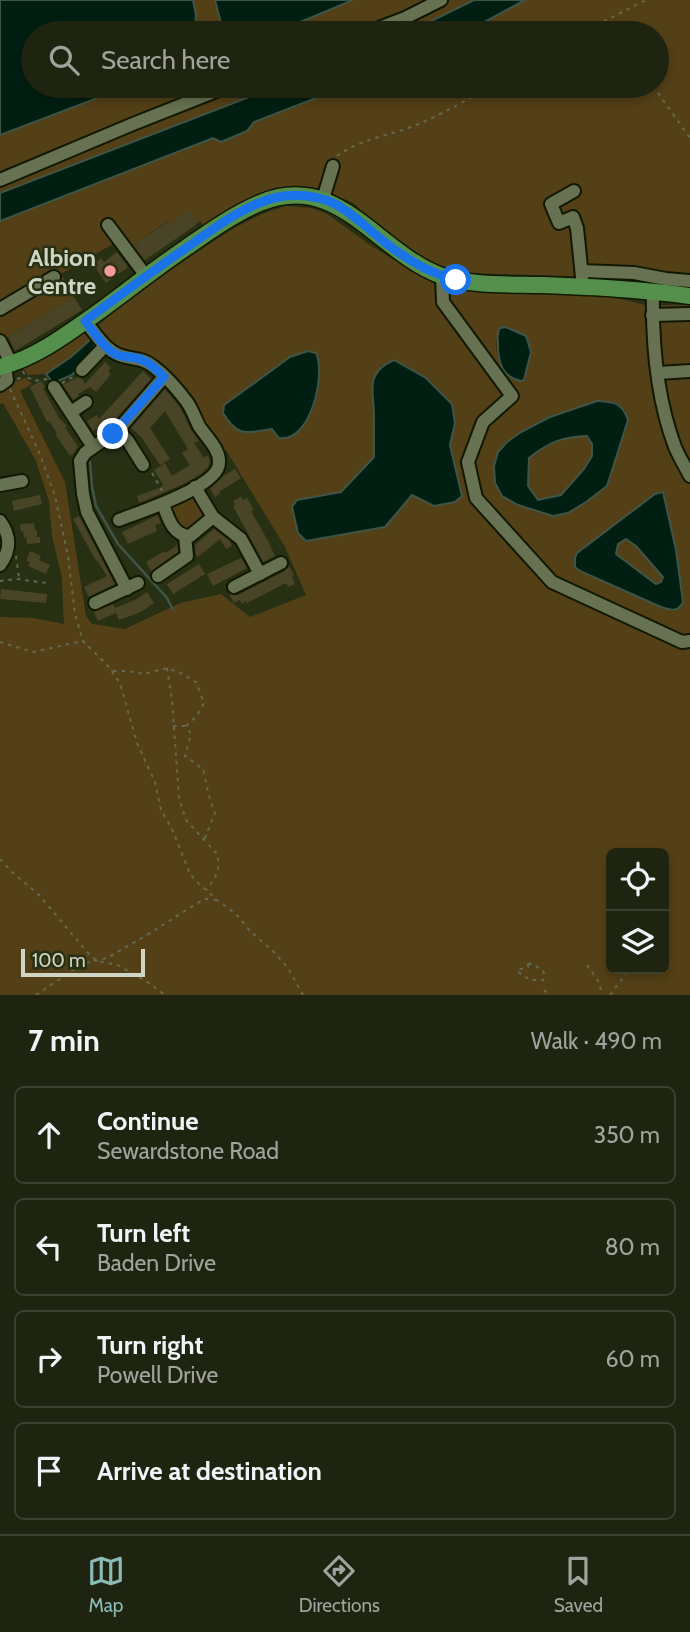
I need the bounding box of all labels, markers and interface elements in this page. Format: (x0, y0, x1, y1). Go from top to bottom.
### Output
search box (21, 21, 669, 98)
icon: search (45, 41, 83, 79)
text: Search here (101, 44, 230, 76)
place label: Albion Centre (28, 243, 96, 300)
marker: Albion Centre (102, 263, 118, 279)
route start (440, 264, 471, 295)
route end (97, 418, 128, 449)
map controls (606, 848, 669, 974)
button: locate (606, 848, 669, 911)
button: layers (606, 911, 669, 974)
scale bar (21, 946, 145, 978)
text: 100 m (32, 949, 86, 972)
text: 7 min (28, 1022, 100, 1059)
text: Walk · 490 m (531, 1027, 662, 1055)
text: Continue (97, 1105, 199, 1137)
icon: ahead (30, 1116, 68, 1154)
text: 350 m (594, 1121, 660, 1149)
text: Sewardstone Road (97, 1137, 279, 1165)
text: Turn left (97, 1217, 190, 1249)
icon: left (30, 1228, 68, 1266)
text: 80 m (605, 1233, 660, 1261)
text: Baden Drive (97, 1249, 216, 1277)
text: Turn right (97, 1329, 203, 1361)
icon: right (30, 1340, 68, 1378)
text: 60 m (606, 1345, 660, 1373)
text: Powell Drive (97, 1361, 218, 1389)
icon: arrive (30, 1452, 68, 1490)
text: Arrive at destination (97, 1455, 322, 1487)
tab: Map (87, 1552, 125, 1617)
tab: Directions (299, 1552, 380, 1617)
tab: Saved (554, 1552, 603, 1617)

